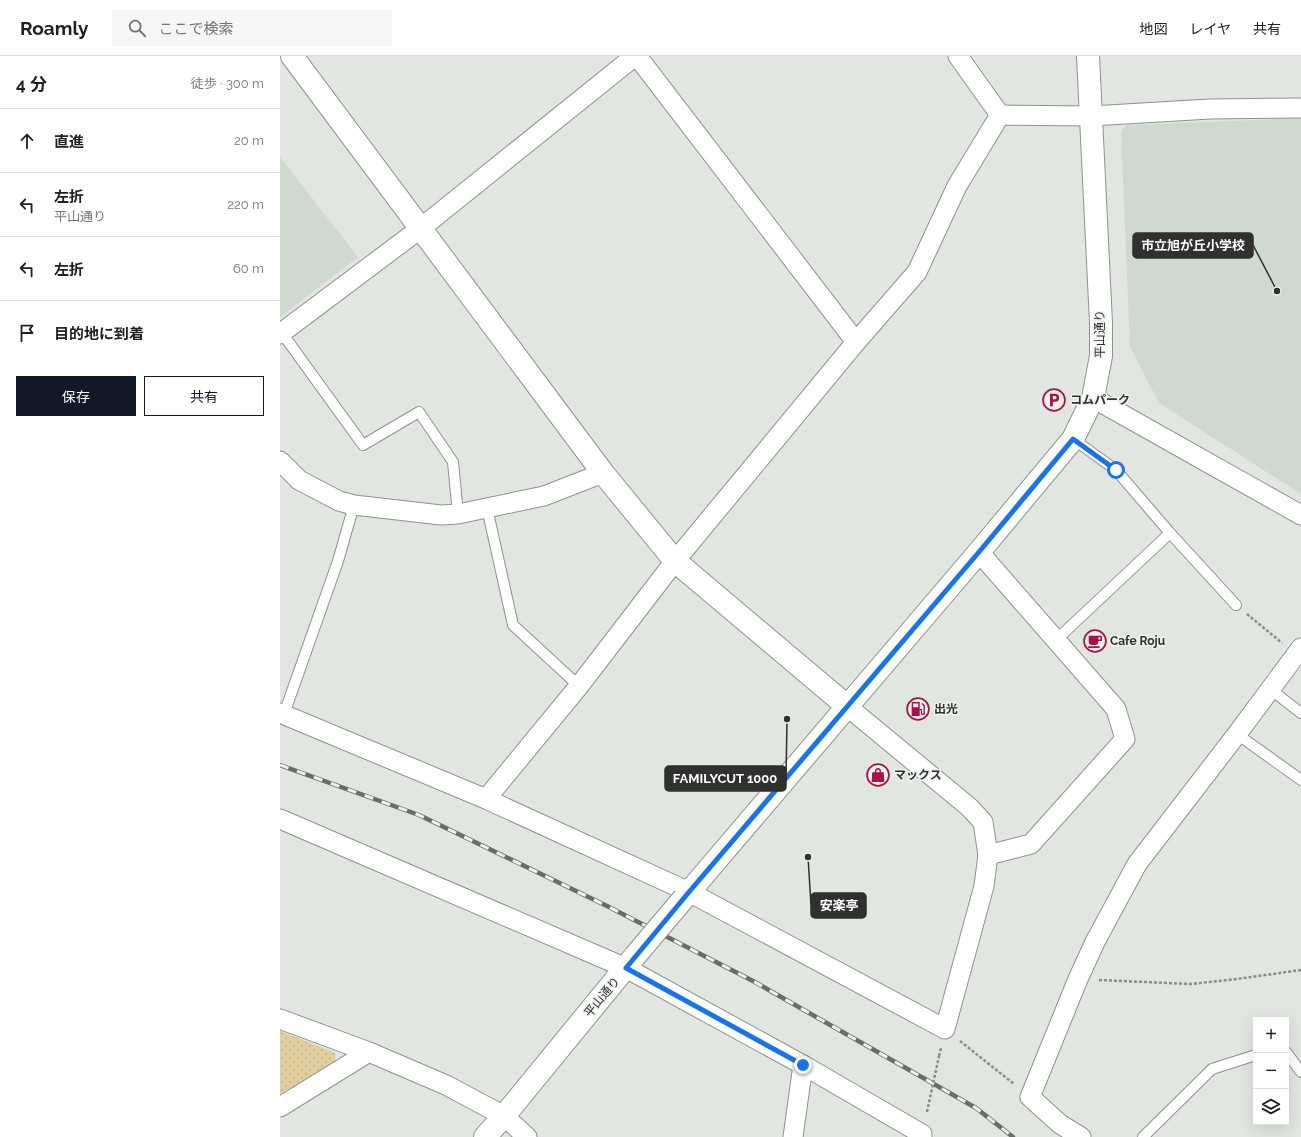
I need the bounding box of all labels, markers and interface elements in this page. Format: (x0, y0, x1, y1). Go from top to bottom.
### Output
search box (112, 10, 392, 46)
text: Roamly (20, 17, 88, 39)
icon: search (126, 17, 148, 39)
text: ここで検索 (158, 20, 233, 38)
text: 地図 (1139, 21, 1167, 37)
text: レイヤ (1189, 21, 1231, 37)
text: 共有 (1253, 21, 1281, 37)
text: 4 分 (16, 74, 47, 94)
text: 徒歩 · 300 m (191, 76, 264, 91)
icon: ahead (16, 130, 38, 152)
text: 直進 (54, 133, 84, 151)
text: 20 m (234, 133, 264, 148)
text: 左折 (54, 188, 84, 206)
icon: left (16, 194, 38, 216)
text: 220 m (227, 197, 264, 212)
text: 平山通り (54, 209, 106, 224)
callout: 市立旭が丘小学校 (1133, 233, 1253, 258)
text: 市立旭が丘小学校 (1141, 238, 1245, 253)
icon: left (16, 258, 38, 280)
text: 左折 (54, 261, 84, 279)
text: 60 m (233, 261, 264, 276)
street label: 平山通り (1093, 310, 1107, 358)
icon: arrive (16, 322, 38, 344)
text: 目的地に到着 (54, 325, 144, 343)
button: 保存 (16, 376, 136, 416)
button: 共有 (144, 376, 264, 416)
parking icon: コムパーク (1041, 387, 1067, 413)
place label: コムパーク (1070, 393, 1130, 407)
route start (1107, 461, 1125, 479)
cafe icon: Cafe Roju (1082, 628, 1108, 654)
place label: Cafe Roju (1110, 634, 1165, 648)
fuel station icon: 出光 (905, 696, 931, 722)
place label: 出光 (934, 702, 958, 716)
shop icon: マックス (865, 762, 891, 788)
callout: FAMILYCUT 1000 (665, 766, 786, 791)
place label: マックス (894, 768, 942, 782)
text: FAMILYCUT 1000 (673, 771, 777, 786)
callout: 安楽亭 (811, 893, 866, 918)
text: 安楽亭 (819, 898, 859, 913)
street label: 平山通り (581, 974, 623, 1020)
map controls (1253, 1017, 1289, 1125)
button: + (1253, 1017, 1289, 1053)
button: − (1253, 1053, 1289, 1089)
route end (794, 1056, 812, 1074)
button: layers (1253, 1089, 1289, 1125)

